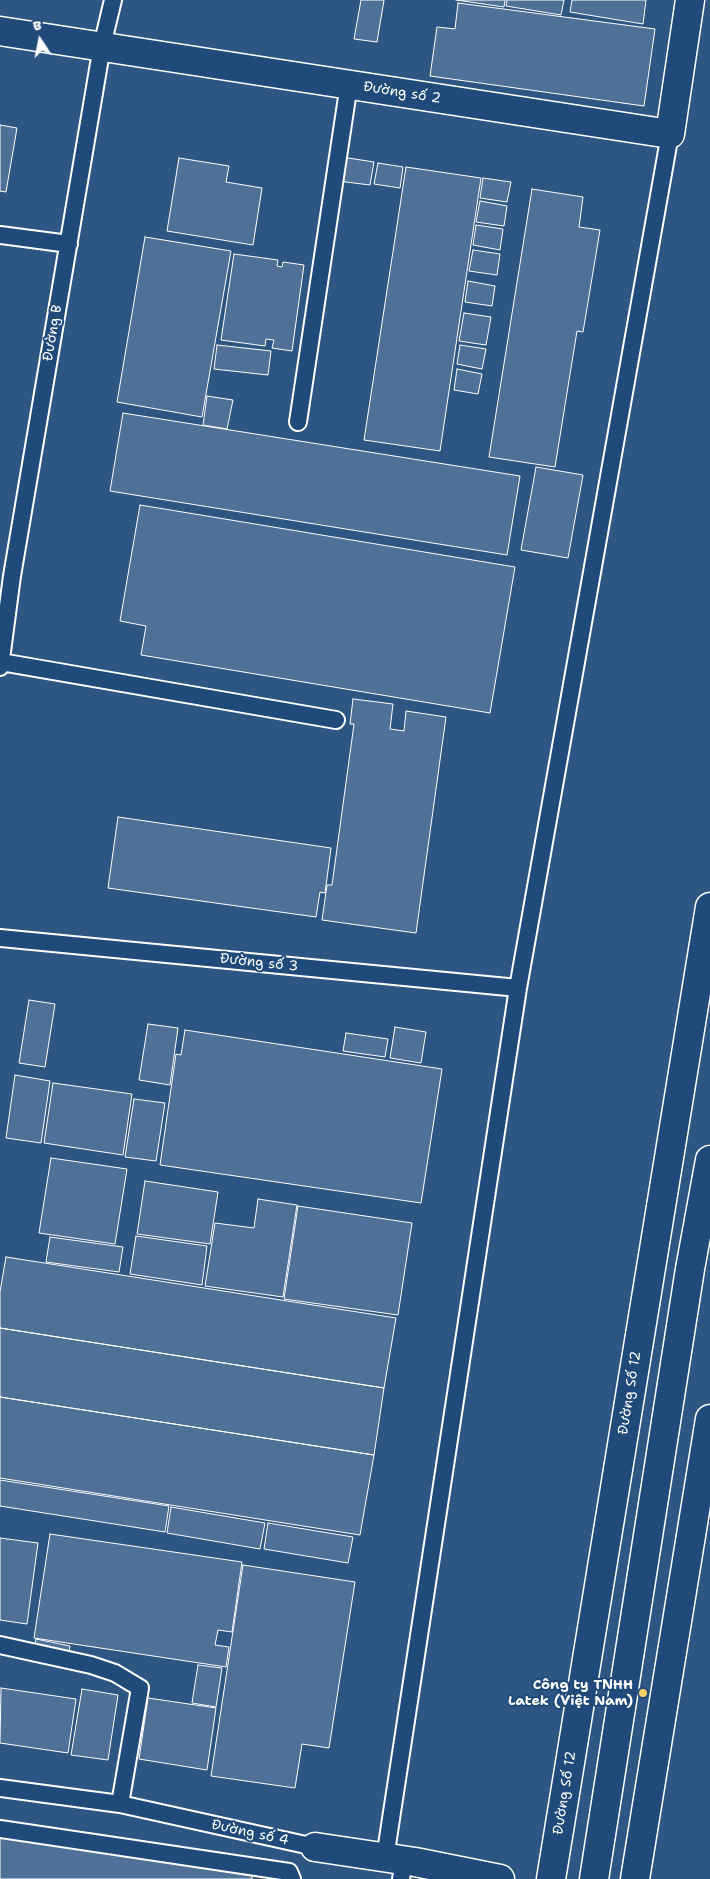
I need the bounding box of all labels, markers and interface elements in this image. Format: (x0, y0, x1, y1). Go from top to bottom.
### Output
north arrow (15, 15, 65, 65)
text: B (31, 16, 43, 35)
street label: Đường số 2 (362, 79, 442, 107)
street label: Đường B (40, 303, 66, 363)
street label: Đường số 3 (219, 951, 299, 975)
street label: Đường Số 12 (615, 1350, 645, 1436)
place label: Công ty TNHH Latek (Việt Nam) (508, 1677, 633, 1710)
marker: Công ty TNHH Latek (Việt Nam) (637, 1687, 649, 1699)
street label: Đường Số 12 (550, 1750, 580, 1836)
street label: Đường số 4 (210, 1817, 290, 1849)

